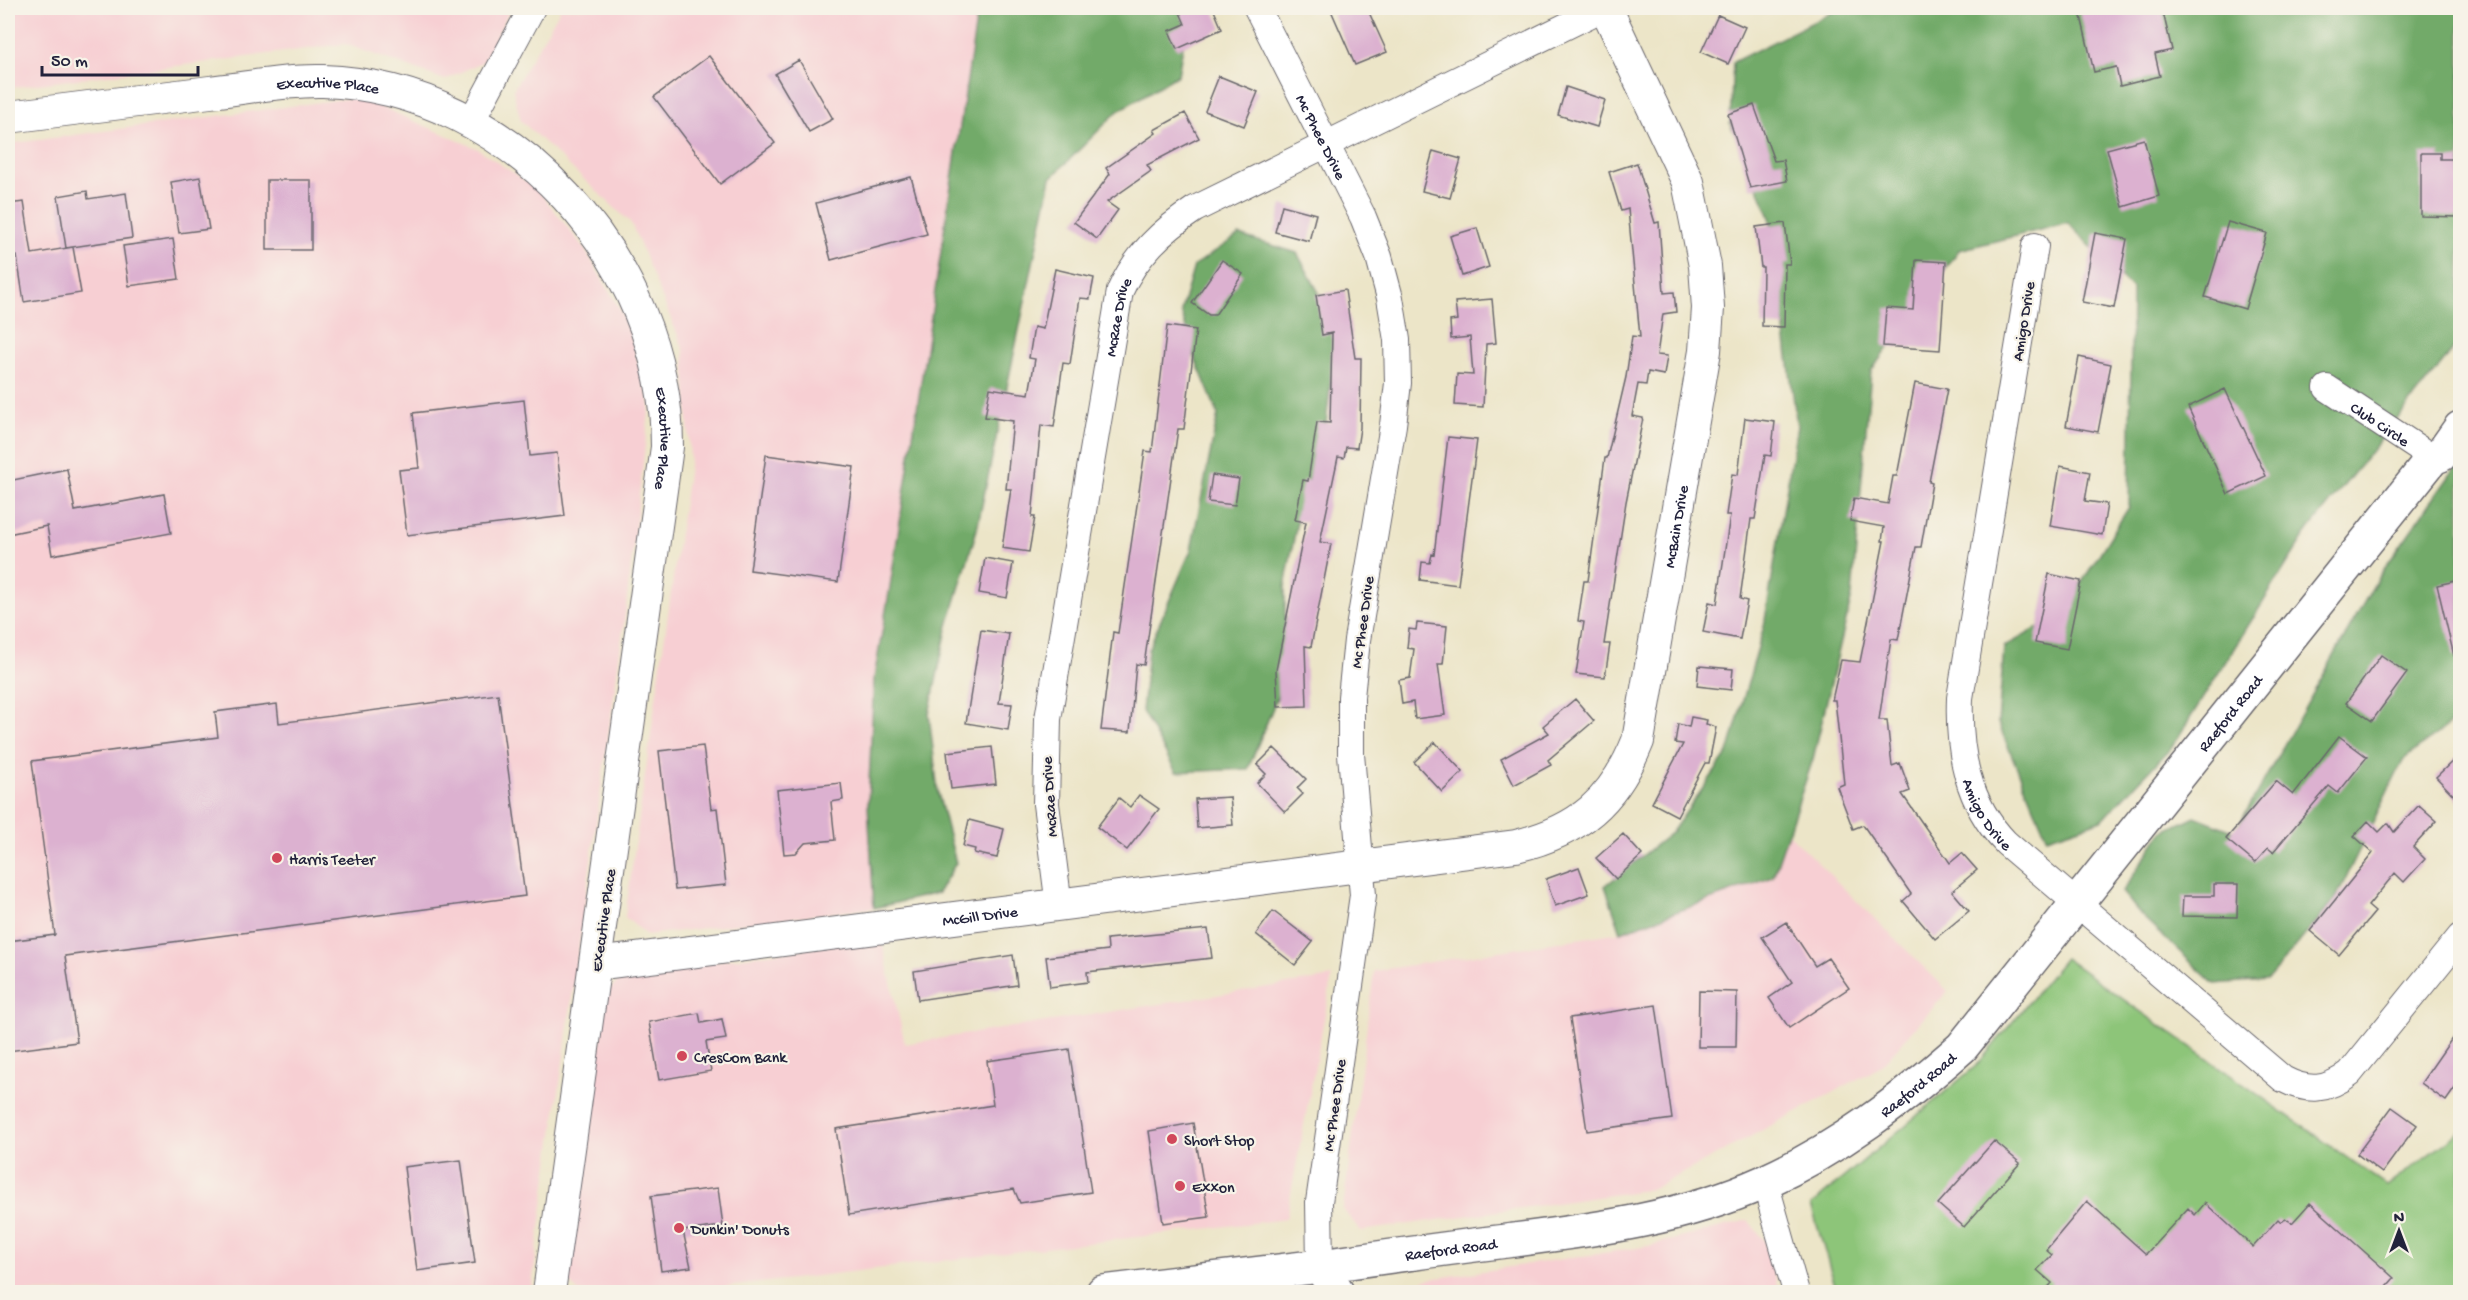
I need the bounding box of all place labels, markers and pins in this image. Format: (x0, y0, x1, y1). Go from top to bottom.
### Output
marker: Harris Teeter (270, 851, 284, 865)
place label: Harris Teeter (289, 852, 376, 871)
marker: CresCom Bank (675, 1049, 689, 1063)
place label: CresCom Bank (694, 1050, 788, 1069)
marker: Short Stop (1165, 1132, 1179, 1146)
place label: Short Stop (1184, 1133, 1255, 1152)
marker: Exxon (1173, 1179, 1187, 1193)
place label: Exxon (1192, 1180, 1235, 1199)
marker: Dunkin' Donuts (672, 1221, 686, 1235)
place label: Dunkin' Donuts (690, 1222, 790, 1241)

